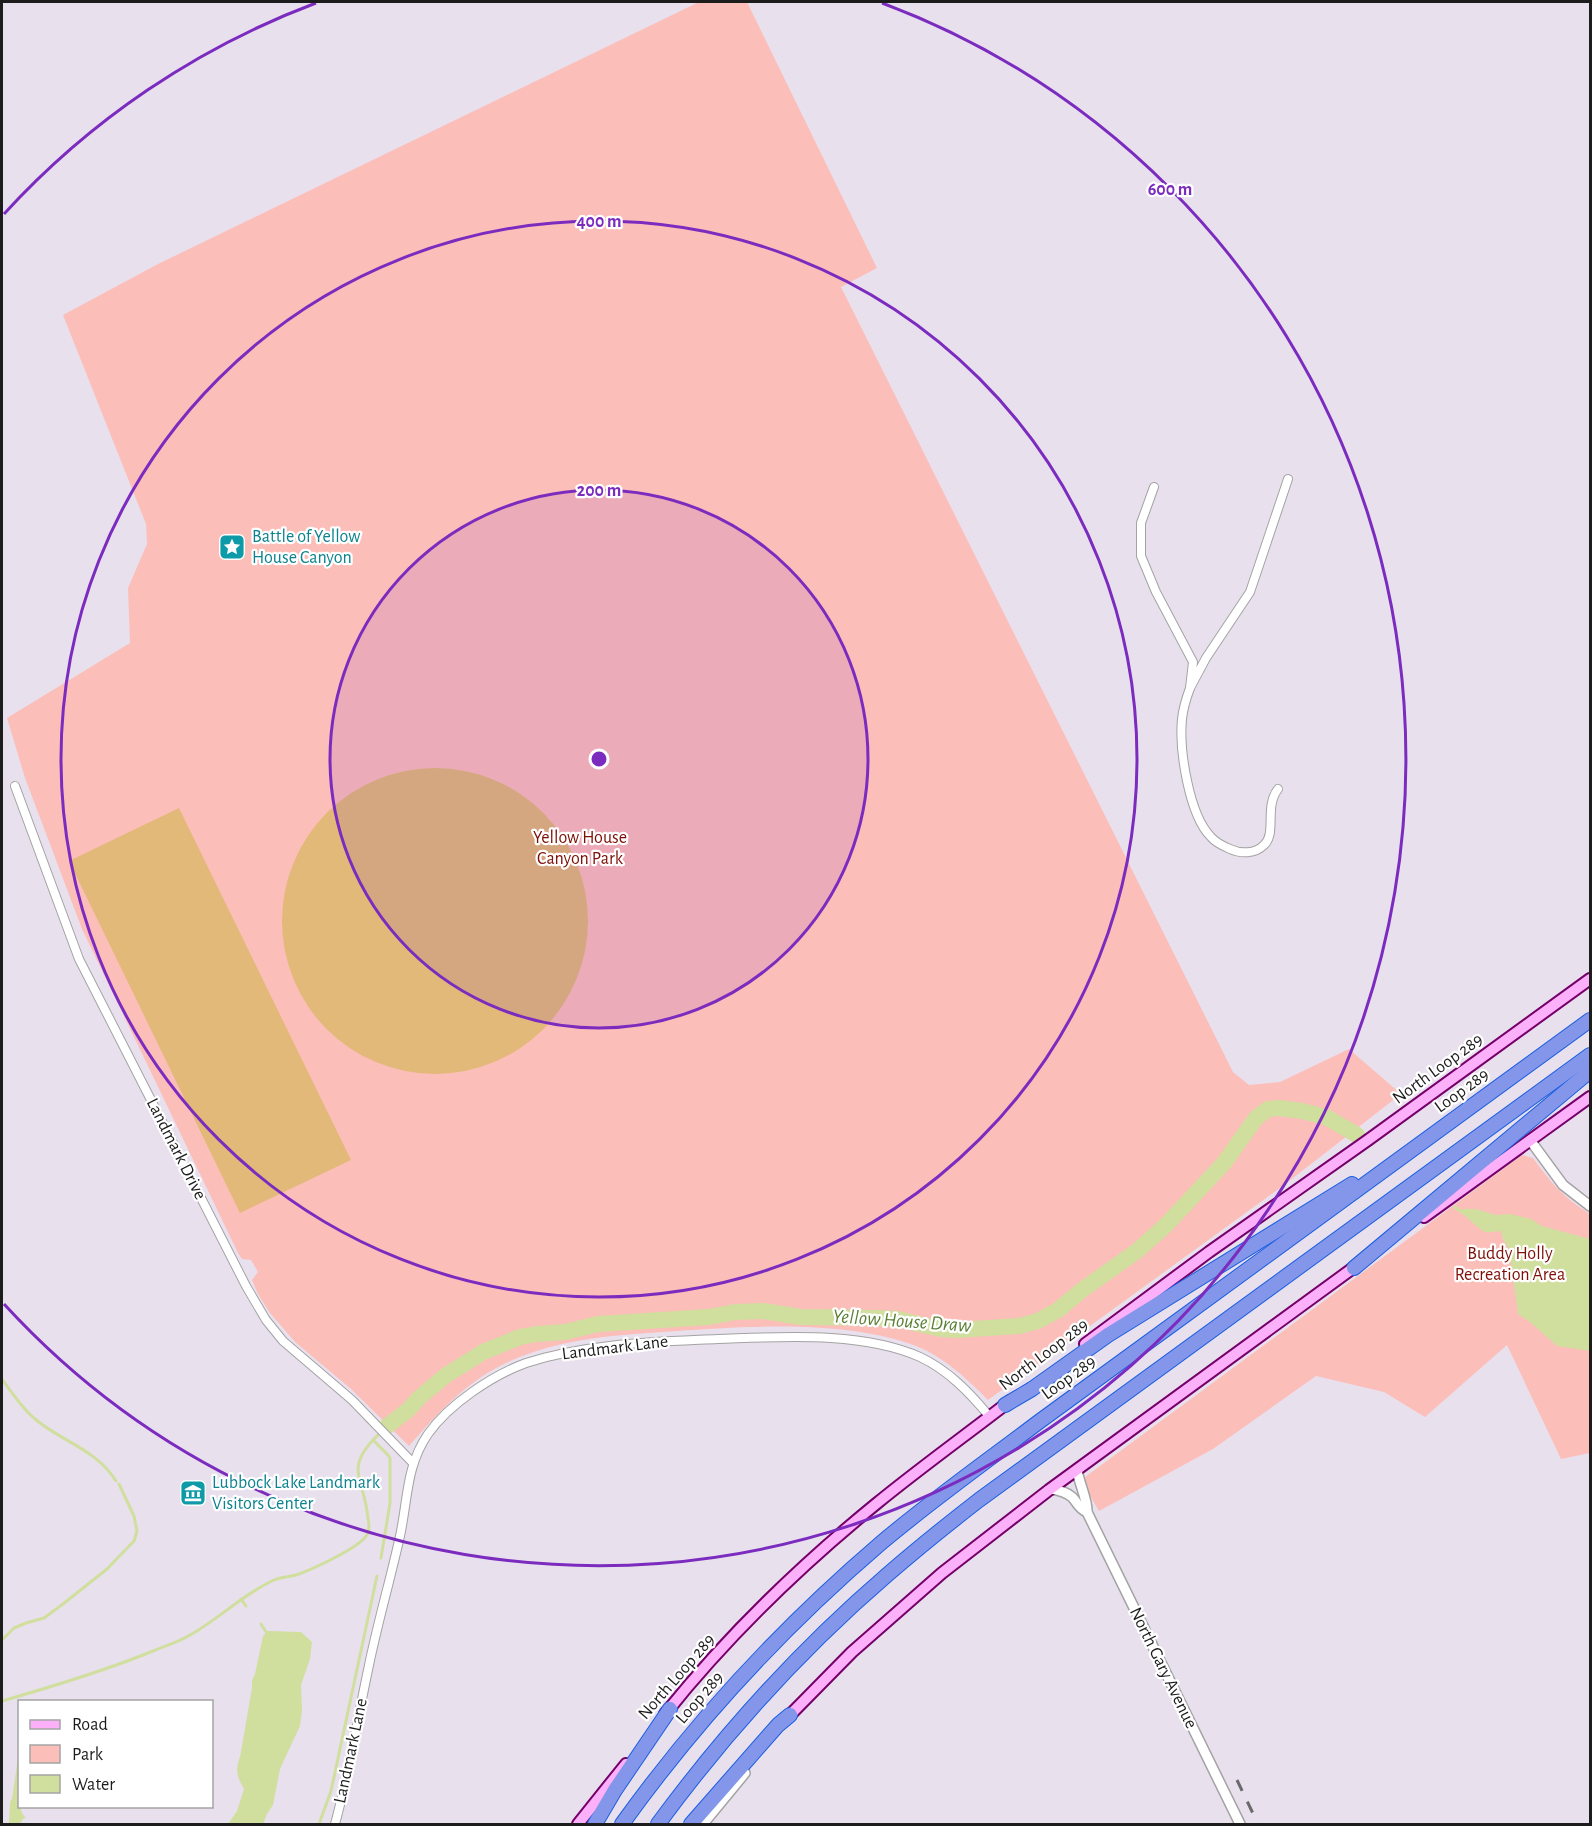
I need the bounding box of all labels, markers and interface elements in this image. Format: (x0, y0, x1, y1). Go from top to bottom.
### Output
text: 600 m (1148, 181, 1192, 199)
text: 400 m (576, 213, 622, 231)
text: 200 m (577, 482, 621, 500)
place label: Battle of Yellow House Canyon (252, 528, 360, 567)
place icon: Battle of Yellow House Canyon (217, 532, 247, 562)
centre of rings (589, 749, 609, 769)
park label: Yellow House Canyon Park (533, 829, 627, 868)
street label: North Loop 289 (1388, 1029, 1488, 1109)
street label: Loop 289 (1430, 1064, 1494, 1118)
street label: Landmark Drive (143, 1095, 209, 1203)
park label: Buddy Holly Recreation Area (1455, 1245, 1565, 1284)
water label: Yellow House Draw (832, 1306, 972, 1336)
street label: North Loop 289 (995, 1314, 1093, 1396)
street label: Landmark Lane (561, 1333, 669, 1363)
street label: Loop 289 (1037, 1351, 1101, 1405)
place label: Lubbock Lake Landmark Visitors Center (212, 1474, 381, 1513)
museum icon: Lubbock Lake Landmark Visitors Center (178, 1478, 208, 1508)
street label: North Gary Avenue (1126, 1605, 1200, 1731)
street label: North Loop 289 (634, 1630, 720, 1724)
street label: Loop 289 (671, 1667, 729, 1729)
street label: Landmark Lane (331, 1697, 371, 1805)
legend (18, 1700, 213, 1808)
text: Road (72, 1716, 108, 1734)
text: Park (72, 1746, 104, 1764)
text: Water (72, 1776, 115, 1794)

